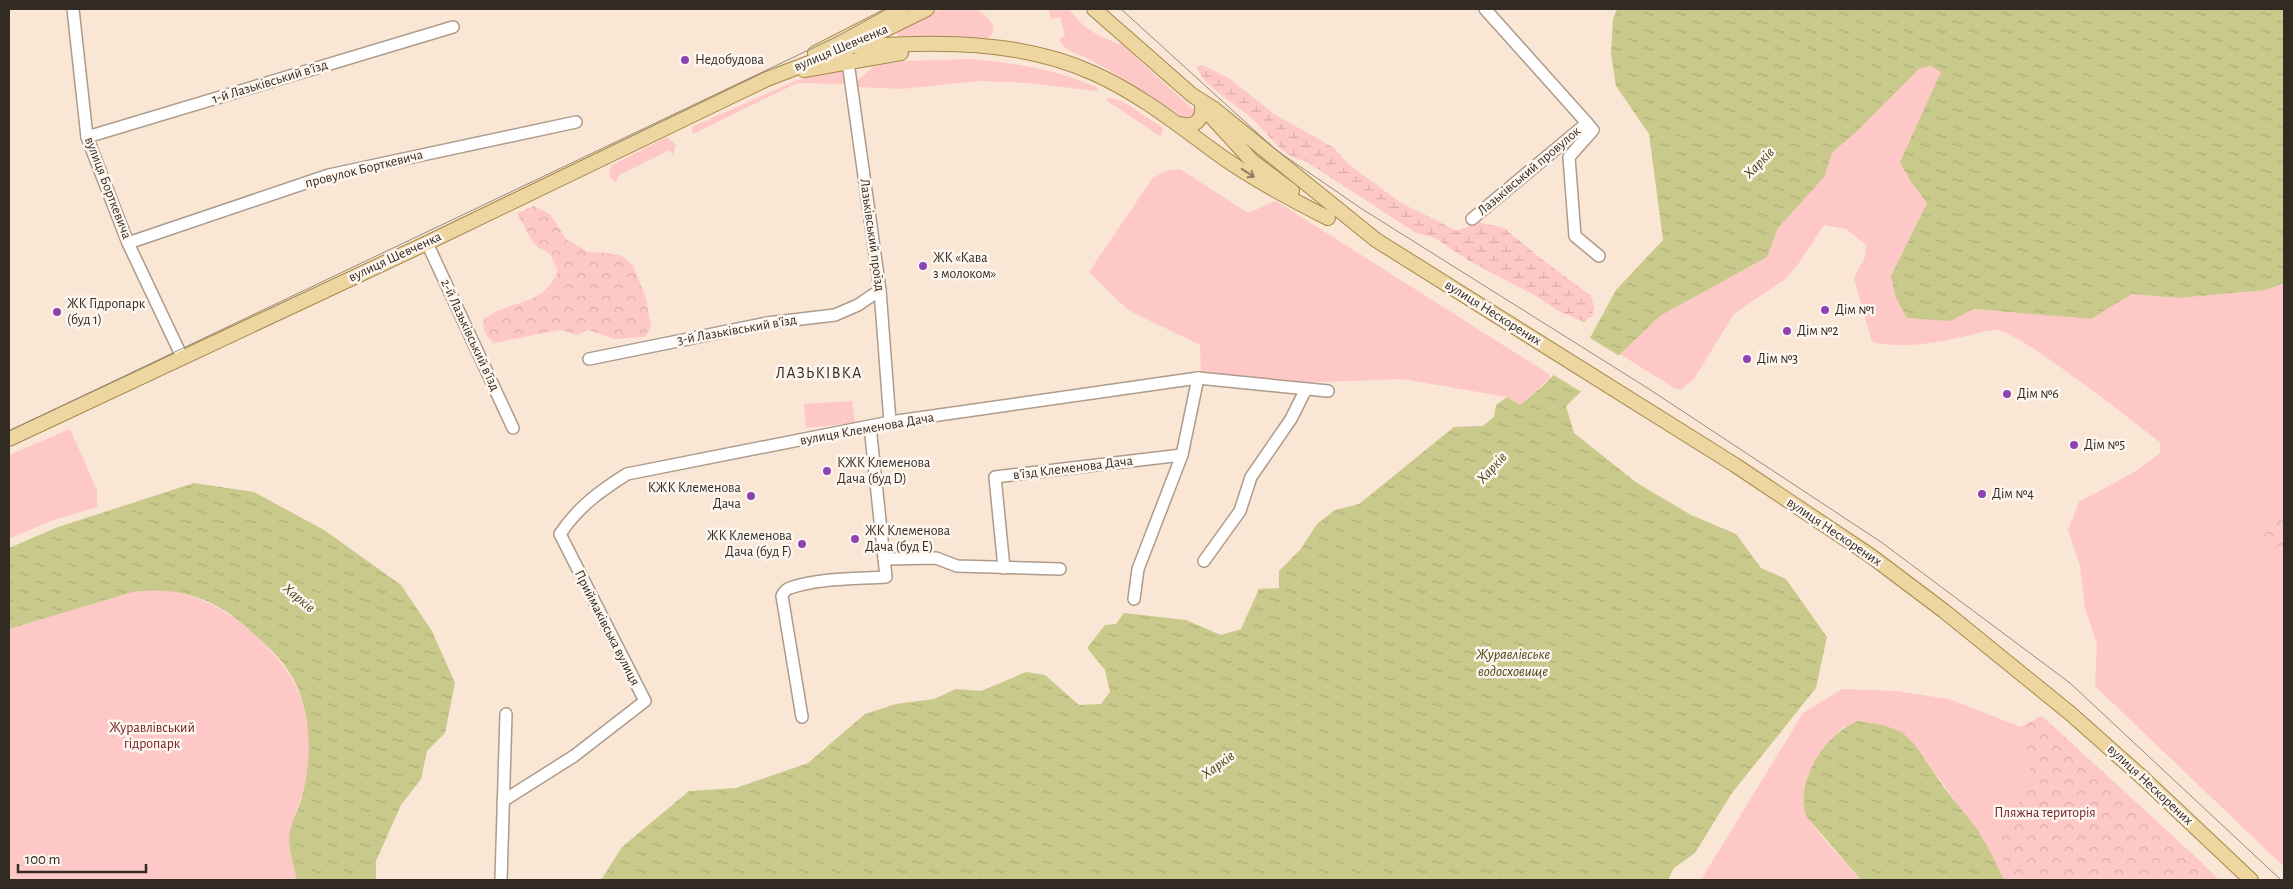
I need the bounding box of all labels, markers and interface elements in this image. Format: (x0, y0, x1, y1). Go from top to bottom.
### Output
street label: вулиця Шевченка (792, 22, 891, 74)
place label: Недобудова (695, 53, 765, 67)
marker: Недобудова (679, 54, 691, 66)
street label: 1-й Лазьківський в’їзд (211, 58, 329, 106)
street label: Лазьківський провулок (1475, 124, 1584, 218)
street label: вулиця Борткевича (82, 135, 134, 242)
water label: Харків (1741, 144, 1777, 181)
street label: провулок Борткевича (303, 147, 425, 190)
one-way arrow (1241, 168, 1255, 178)
street label: Лазьківський проїзд (857, 178, 887, 292)
street label: вулиця Шевченка (346, 229, 444, 285)
place label: ЖК «Кава з молоком» (933, 251, 996, 281)
marker: ЖК «Кава з молоком» (917, 260, 929, 272)
street label: 2-й Лазьківський в’їзд (438, 277, 502, 393)
street label: вулиця Нескорених (1442, 278, 1544, 348)
place label: ЖК Гідропарк (буд 1) (67, 297, 146, 327)
place label: Дім №1 (1835, 303, 1875, 317)
marker: Дім №1 (1819, 304, 1831, 316)
marker: ЖК Гідропарк (буд 1) (51, 306, 63, 318)
street label: 3-й Лазьківський в’їзд (676, 313, 798, 347)
place label: Дім №2 (1797, 324, 1839, 338)
marker: Дім №2 (1781, 325, 1793, 337)
place label: Дім №3 (1757, 352, 1798, 366)
marker: Дім №3 (1741, 353, 1753, 365)
district label: ЛАЗЬКІВКА (776, 365, 862, 381)
place label: Дім №6 (2017, 387, 2059, 401)
marker: Дім №6 (2001, 388, 2013, 400)
street label: вулиця Клеменова Дача (799, 410, 936, 448)
place label: Дім №5 (2084, 438, 2125, 452)
marker: Дім №5 (2068, 439, 2080, 451)
water label: Харків (1474, 449, 1510, 487)
street label: в'їзд Клеменова Дача (1012, 454, 1134, 482)
place label: КЖК Клеменова Дача (буд D) (837, 456, 931, 486)
marker: КЖК Клеменова Дача (буд D) (821, 465, 833, 477)
place label: КЖК Клеменова Дача (648, 481, 742, 511)
place label: Дім №4 (1992, 487, 2034, 501)
marker: Дім №4 (1976, 488, 1988, 500)
marker: КЖК Клеменова Дача (745, 490, 757, 502)
street label: вулиця Нескорених (1784, 495, 1884, 569)
place label: ЖК Клеменова Дача (буд Е) (865, 524, 951, 554)
place label: ЖК Клеменова Дача (буд F) (707, 529, 793, 559)
marker: ЖК Клеменова Дача (буд Е) (849, 533, 861, 545)
marker: ЖК Клеменова Дача (буд F) (796, 538, 808, 550)
street label: Приймаківська вулиця (572, 568, 642, 688)
water label: Харків (280, 580, 318, 616)
water label: Журавлівське водосховище (1476, 647, 1550, 679)
park label: Журавлівський гідропарк (109, 721, 195, 751)
street label: вулиця Нескорених (2105, 742, 2195, 828)
water label: Харків (1199, 748, 1237, 782)
park label: Пляжна територія (1994, 806, 2096, 820)
scale bar (18, 842, 145, 874)
text: 100 m (25, 852, 60, 867)

